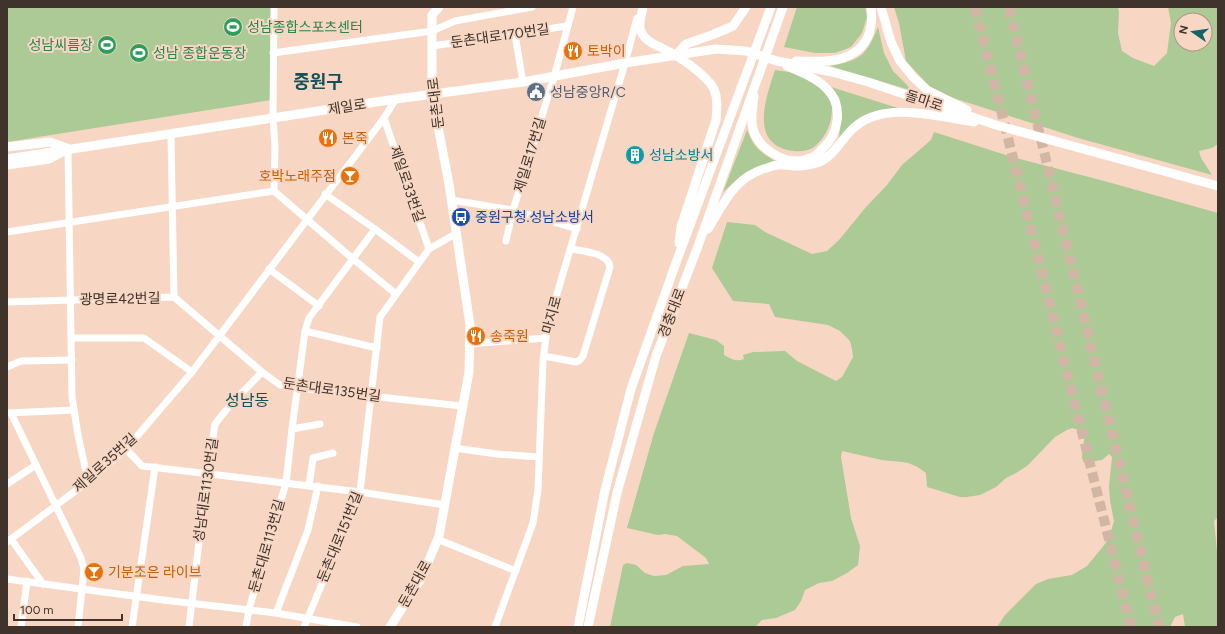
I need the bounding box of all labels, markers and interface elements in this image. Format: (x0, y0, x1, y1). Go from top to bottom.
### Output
north arrow (1173, 12, 1213, 52)
sports icon: 성남종합스포츠센터 (222, 16, 244, 38)
place label: 성남종합스포츠센터 (247, 19, 363, 36)
street label: 둔촌대로170번길 (450, 21, 550, 51)
text: N (1176, 24, 1191, 35)
sports icon: 성남씨름장 (96, 34, 118, 56)
place label: 성남씨름장 (29, 37, 93, 54)
restaurant icon: 토박이 (562, 40, 584, 62)
sports icon: 성남 종합운동장 (128, 42, 150, 64)
place label: 토박이 (587, 43, 626, 60)
place label: 성남 종합운동장 (153, 45, 247, 62)
district label: 중원구 (293, 71, 343, 93)
street label: 둔촌대로 (424, 76, 448, 130)
public building icon: 성남중앙R/C (525, 81, 547, 103)
place label: 성남중앙R/C (550, 84, 626, 101)
street label: 돌마로 (903, 87, 945, 115)
street label: 제일로 (327, 96, 368, 118)
street label: 제일로17번길 (511, 115, 549, 195)
restaurant icon: 본죽 (317, 127, 339, 149)
place label: 본죽 (342, 130, 368, 147)
street label: 제일로33번길 (386, 144, 428, 224)
building icon: 성남소방서 (624, 144, 646, 166)
place label: 성남소방서 (649, 147, 713, 164)
bar icon: 호박노래주점 (339, 165, 361, 187)
place label: 호박노래주점 (259, 168, 336, 185)
bus stop icon: 중원구청.성남소방서 (450, 206, 472, 228)
place label: 중원구청.성남소방서 (475, 209, 594, 226)
street label: 경충대로 (655, 286, 689, 340)
street label: 광명로42번길 (79, 290, 161, 308)
street label: 마지로 (539, 294, 565, 336)
restaurant icon: 송죽원 (465, 325, 487, 347)
place label: 송죽원 (490, 328, 529, 345)
street label: 둔촌대로135번길 (282, 375, 382, 405)
district label: 성남동 (225, 391, 269, 410)
street label: 제일로35번길 (70, 430, 140, 496)
street label: 성남대로1130번길 (190, 437, 222, 543)
street label: 둔촌대로151번길 (314, 489, 366, 585)
street label: 둔촌대로113번길 (246, 497, 288, 595)
street label: 둔촌대로 (395, 557, 435, 611)
bar icon: 기분조은 라이브 (83, 561, 105, 583)
place label: 기분조은 라이브 (108, 564, 202, 581)
scale bar (14, 596, 122, 622)
text: 100 m (20, 603, 54, 617)

